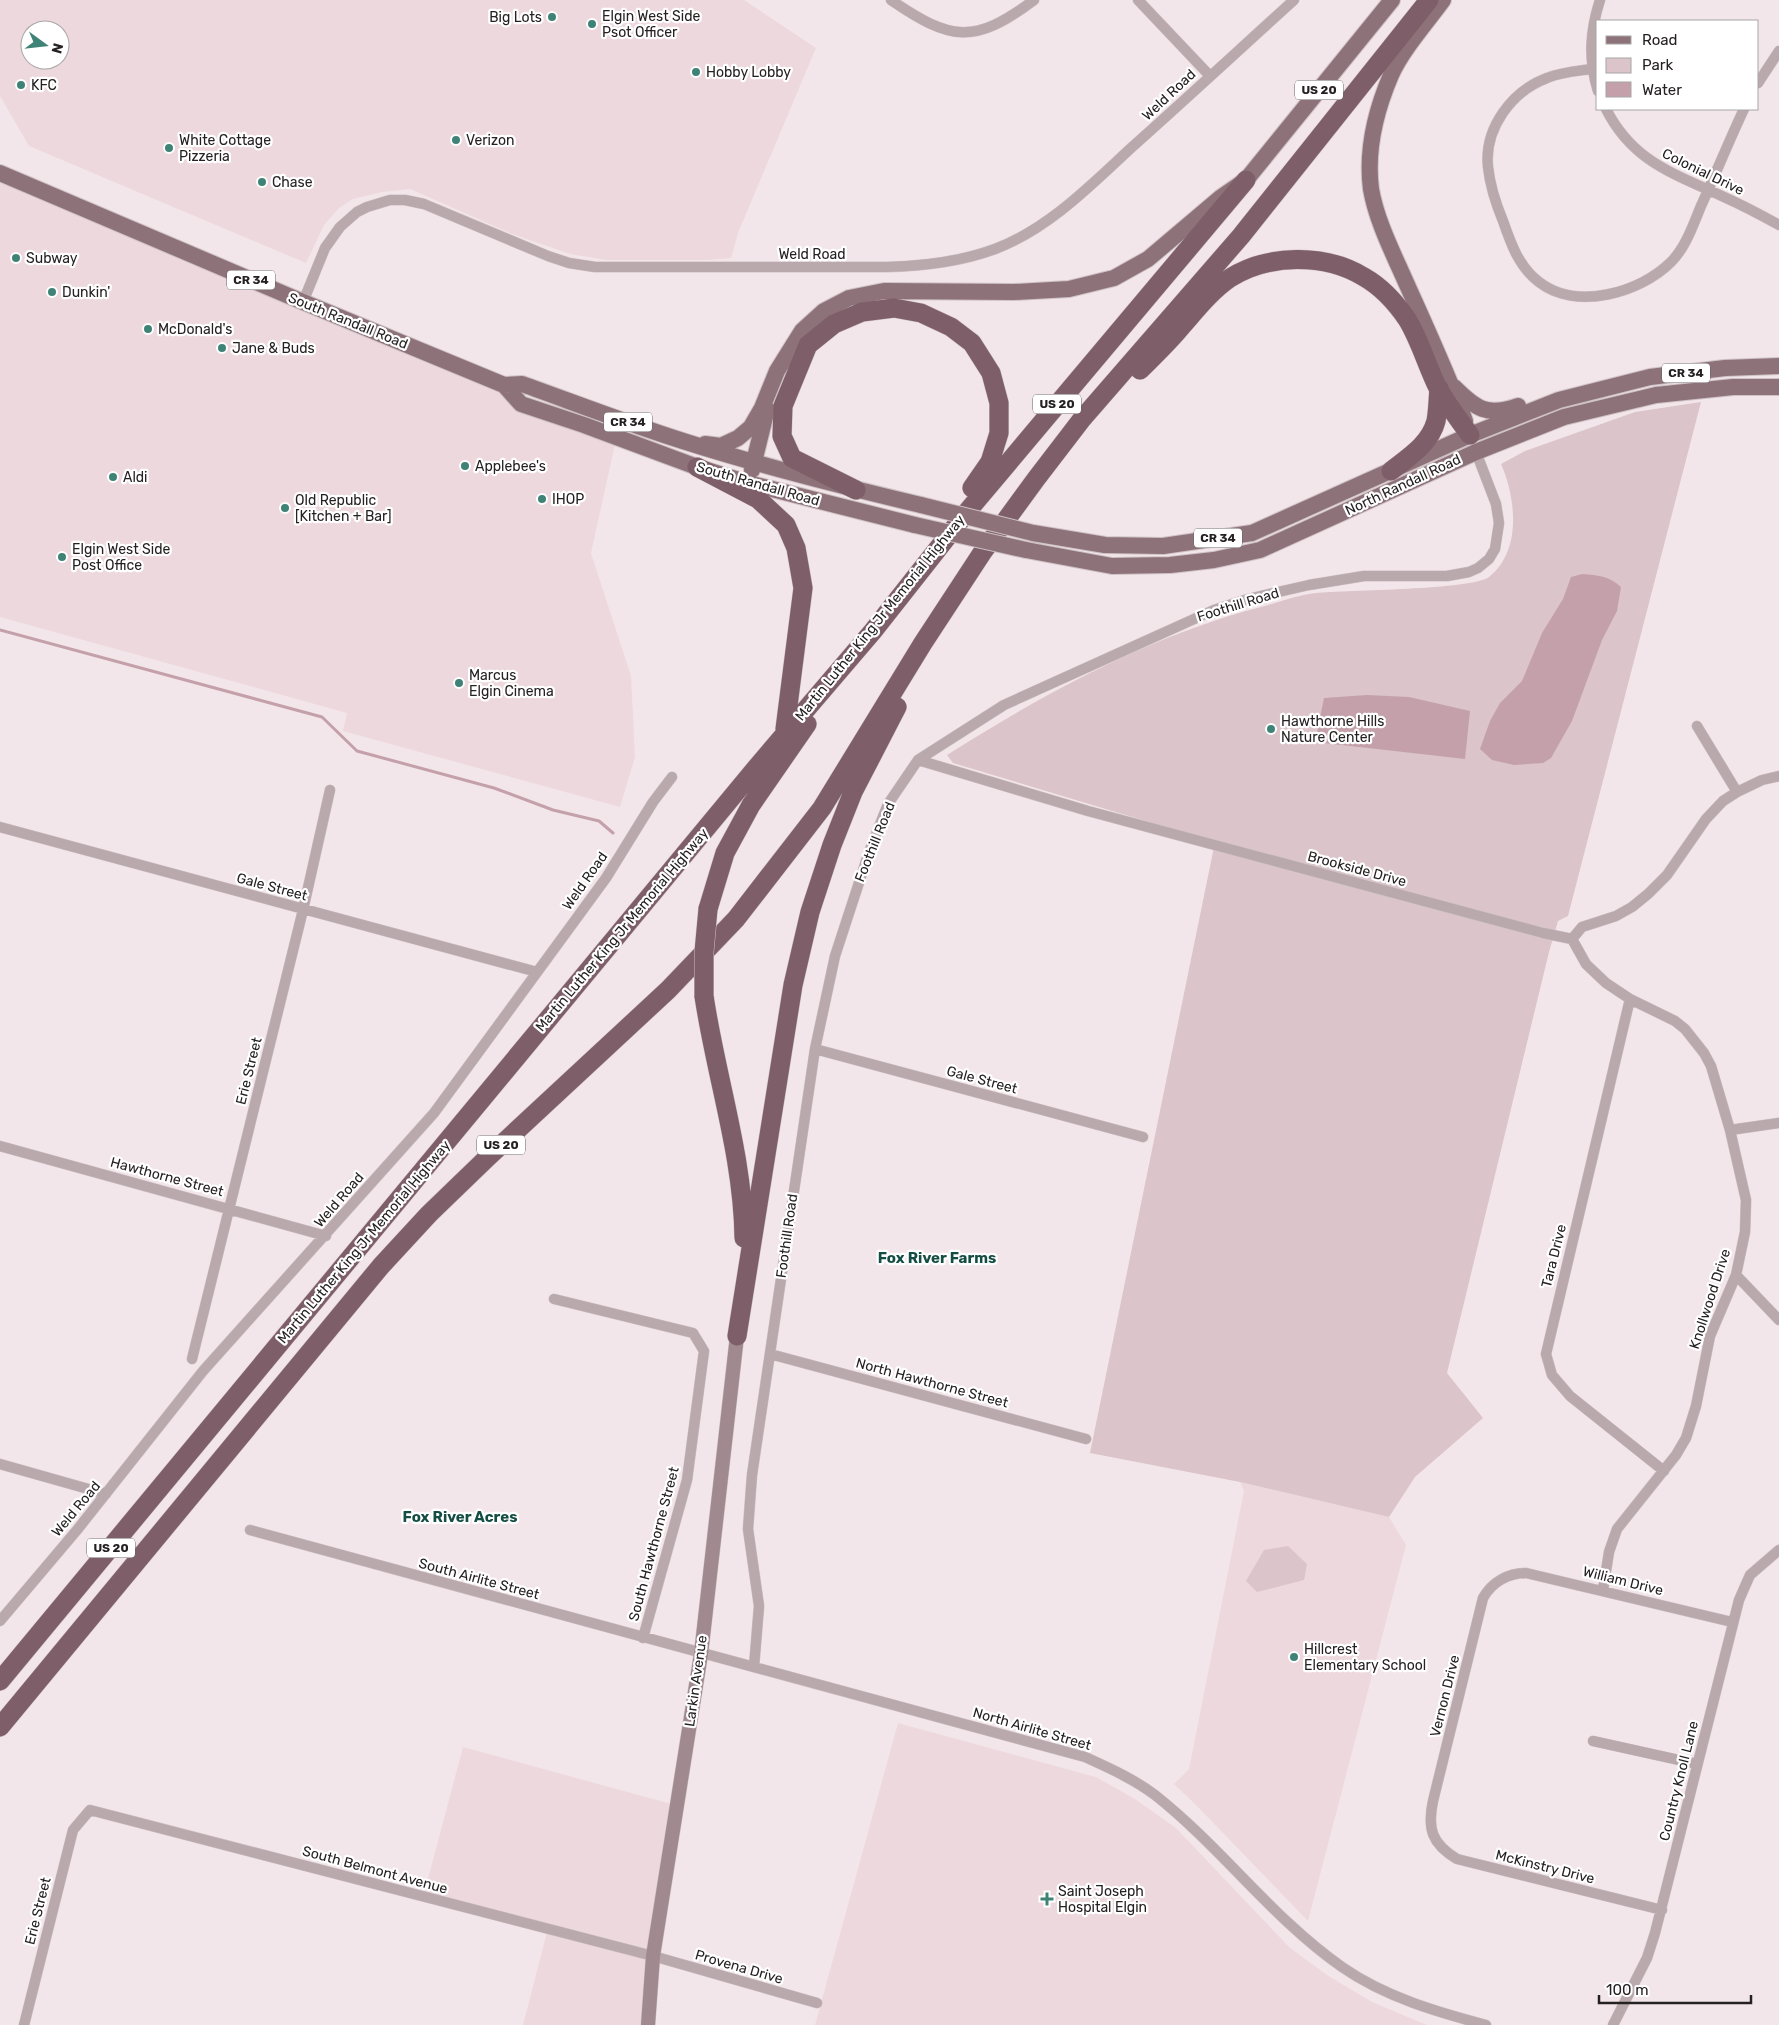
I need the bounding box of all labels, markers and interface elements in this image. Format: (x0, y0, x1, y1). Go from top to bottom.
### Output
place label: Elgin West Side Psot Officer (602, 8, 701, 41)
place label: Big Lots (489, 9, 542, 26)
marker: Big Lots (546, 11, 558, 23)
marker: Elgin West Side Psot Officer (586, 18, 598, 30)
north arrow (20, 20, 70, 70)
legend (1596, 20, 1759, 110)
text: Road (1642, 31, 1678, 49)
text: N (48, 41, 67, 55)
text: Park (1642, 56, 1673, 74)
place label: Hobby Lobby (706, 64, 791, 81)
marker: Hobby Lobby (690, 66, 702, 78)
street label: Weld Road (1139, 66, 1199, 124)
place label: KFC (31, 77, 57, 94)
marker: KFC (15, 79, 27, 91)
road number: US 20 (1295, 80, 1343, 100)
text: Water (1642, 81, 1682, 99)
place label: White Cottage Pizzeria (179, 132, 271, 165)
place label: Verizon (466, 132, 515, 149)
marker: Verizon (450, 134, 462, 146)
marker: White Cottage Pizzeria (163, 142, 175, 154)
street label: Colonial Drive (1659, 145, 1747, 199)
place label: Chase (272, 174, 313, 191)
marker: Chase (256, 176, 268, 188)
street label: Weld Road (778, 246, 846, 263)
place label: Subway (26, 250, 78, 267)
marker: Subway (10, 252, 22, 264)
road number: CR 34 (227, 270, 275, 290)
place label: Dunkin' (62, 284, 110, 301)
marker: Dunkin' (46, 286, 58, 298)
street label: South Randall Road (286, 289, 410, 353)
place label: McDonald's (158, 321, 232, 338)
marker: McDonald's (142, 323, 154, 335)
place label: Jane & Buds (232, 340, 315, 357)
marker: Jane & Buds (216, 342, 228, 354)
road number: CR 34 (1662, 363, 1710, 382)
road number: US 20 (1033, 394, 1081, 414)
road number: CR 34 (604, 412, 652, 432)
street label: North Randall Road (1343, 451, 1463, 519)
place label: Applebee's (475, 458, 546, 475)
street label: South Randall Road (694, 458, 822, 510)
marker: Applebee's (459, 460, 471, 472)
place label: Aldi (123, 469, 148, 486)
marker: Aldi (107, 471, 119, 483)
place label: IHOP (552, 491, 584, 508)
place label: Old Republic [Kitchen + Bar] (295, 492, 392, 525)
marker: IHOP (536, 493, 548, 505)
marker: Old Republic [Kitchen + Bar] (279, 502, 291, 514)
street label: Martin Luther King Jr Memorial Highway (792, 511, 969, 724)
road number: CR 34 (1194, 528, 1242, 548)
place label: Elgin West Side Post Office (72, 541, 171, 574)
marker: Elgin West Side Post Office (56, 551, 68, 563)
street label: Foothill Road (1195, 584, 1281, 626)
place label: Marcus Elgin Cinema (469, 667, 554, 700)
marker: Marcus Elgin Cinema (453, 677, 465, 689)
place label: Hawthorne Hills Nature Center (1281, 713, 1384, 746)
marker: Hawthorne Hills Nature Center (1265, 723, 1277, 735)
street label: Foothill Road (851, 799, 899, 885)
street label: Martin Luther King Jr Memorial Highway (532, 825, 712, 1035)
street label: Brookside Drive (1306, 848, 1408, 890)
street label: Weld Road (559, 849, 611, 913)
street label: Gale Street (235, 869, 310, 905)
street label: Erie Street (232, 1035, 266, 1107)
street label: Gale Street (945, 1062, 1020, 1098)
road number: US 20 (477, 1136, 525, 1154)
street label: Martin Luther King Jr Memorial Highway (274, 1137, 454, 1347)
street label: Hawthorne Street (109, 1154, 226, 1200)
street label: Weld Road (311, 1169, 367, 1231)
street label: Foothill Road (773, 1193, 801, 1279)
street label: Tara Drive (1538, 1222, 1570, 1289)
street label: Knollwood Drive (1686, 1247, 1734, 1351)
district label: Fox River Farms (878, 1249, 996, 1267)
street label: North Hawthorne Street (854, 1354, 1011, 1412)
street label: South Hawthorne Street (625, 1464, 683, 1623)
street label: Weld Road (48, 1478, 104, 1540)
district label: Fox River Acres (403, 1508, 518, 1526)
road number: US 20 (87, 1539, 135, 1558)
street label: South Airlite Street (417, 1555, 542, 1603)
street label: William Drive (1581, 1563, 1665, 1599)
street label: Larkin Avenue (681, 1634, 711, 1728)
place label: Hillcrest Elementary School (1304, 1641, 1426, 1674)
marker: Hillcrest Elementary School (1288, 1651, 1300, 1663)
street label: Vernon Drive (1427, 1653, 1463, 1739)
street label: North Airlite Street (971, 1704, 1094, 1754)
street label: Country Knoll Lane (1656, 1719, 1702, 1843)
street label: South Belmont Avenue (301, 1842, 450, 1898)
street label: McKinstry Drive (1494, 1846, 1596, 1888)
street label: Erie Street (21, 1875, 55, 1947)
place label: Saint Joseph Hospital Elgin (1058, 1883, 1147, 1916)
marker: Saint Joseph Hospital Elgin (1040, 1892, 1054, 1906)
street label: Provena Drive (693, 1946, 785, 1988)
scale bar (1599, 1972, 1752, 2004)
text: 100 m (1606, 1981, 1648, 1999)

